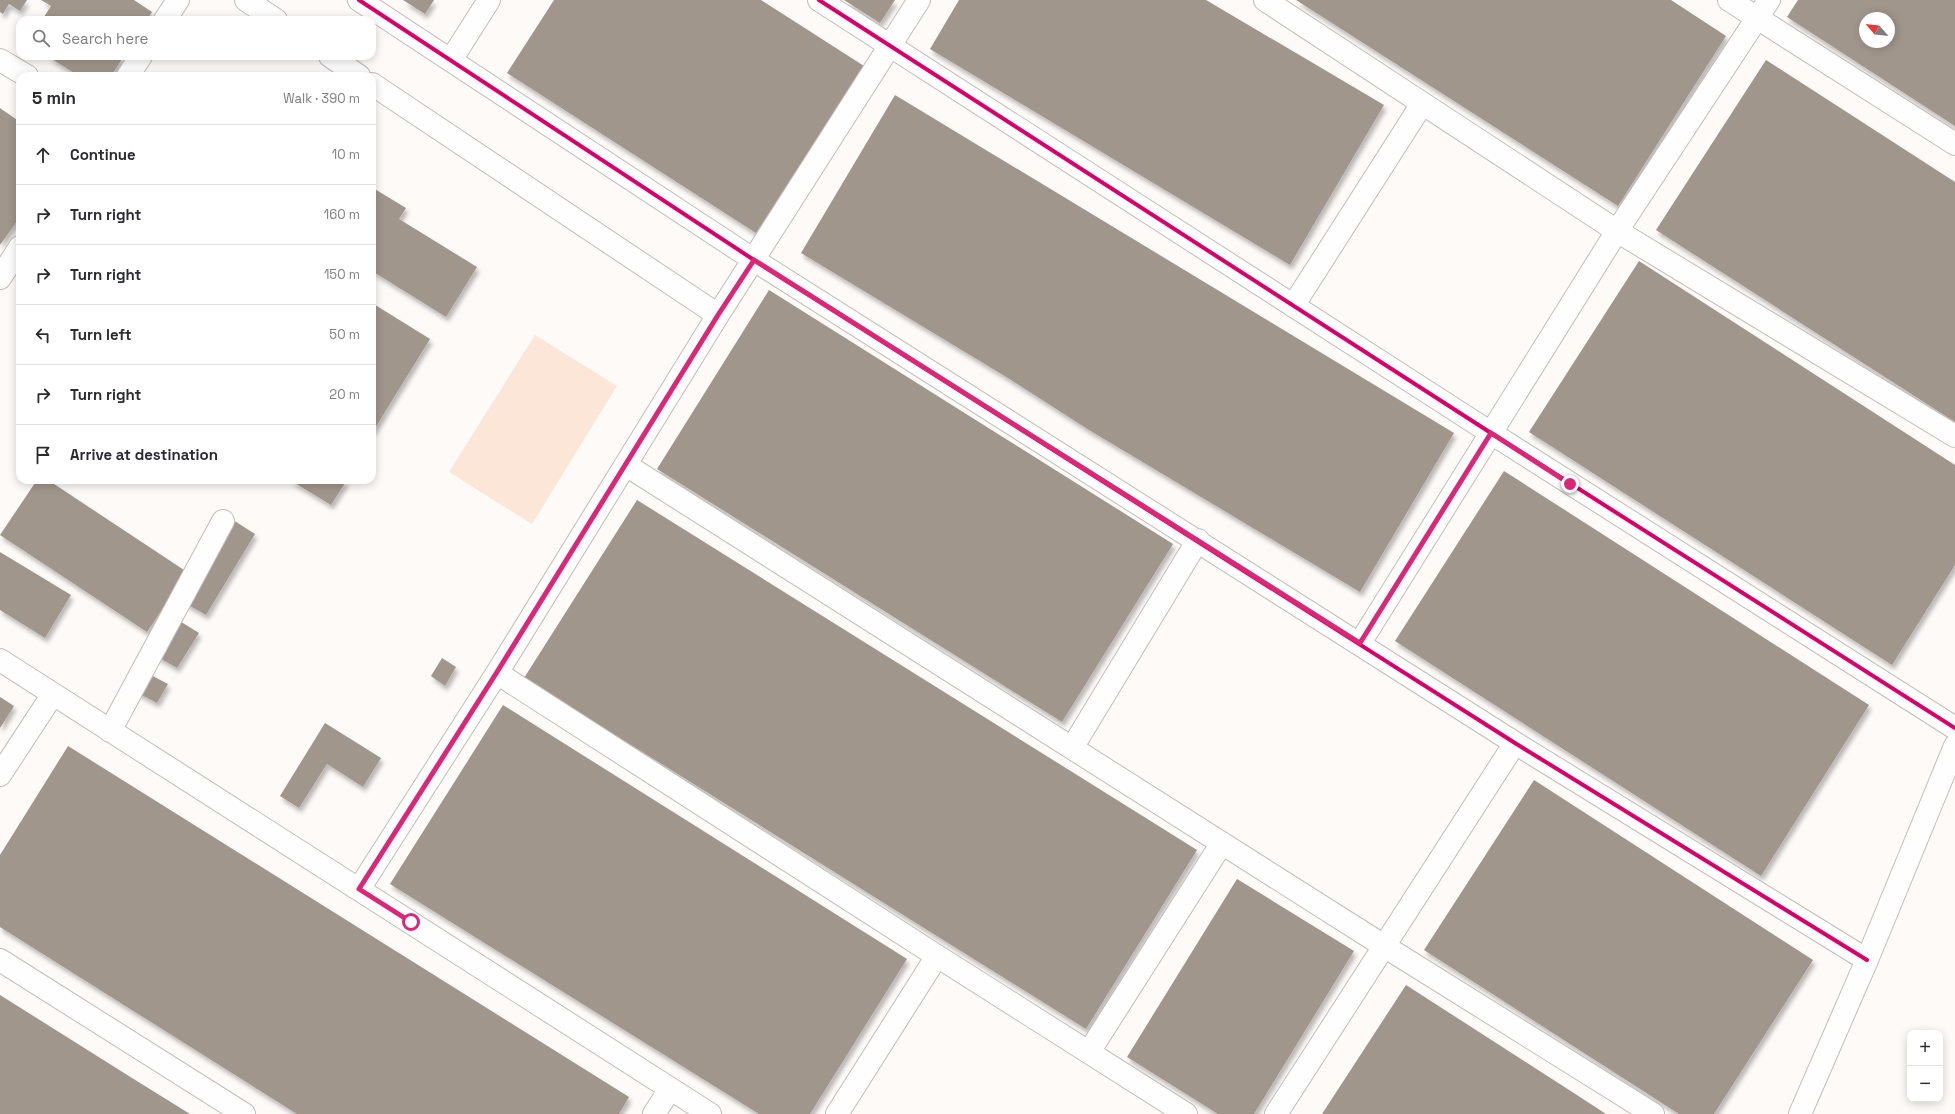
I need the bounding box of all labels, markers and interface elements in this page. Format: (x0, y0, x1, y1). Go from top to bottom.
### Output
north arrow (1859, 12, 1895, 48)
search box (16, 16, 376, 60)
icon: search (30, 27, 52, 49)
text: Search here (62, 29, 148, 48)
text: 5 min (32, 87, 76, 109)
text: Walk · 390 m (283, 90, 360, 107)
icon: ahead (32, 144, 54, 166)
text: Continue (70, 145, 136, 164)
text: 10 m (332, 146, 360, 163)
icon: right (32, 204, 54, 226)
text: Turn right (70, 205, 141, 224)
text: 160 m (324, 206, 360, 223)
icon: right (32, 264, 54, 286)
text: Turn right (70, 265, 141, 284)
text: 150 m (324, 266, 360, 283)
icon: left (32, 324, 54, 346)
text: Turn left (70, 325, 132, 344)
text: 50 m (329, 326, 360, 343)
icon: right (32, 384, 54, 406)
text: Turn right (70, 385, 141, 404)
text: 20 m (329, 386, 360, 403)
icon: arrive (32, 444, 54, 466)
text: Arrive at destination (70, 445, 218, 464)
route end (1561, 475, 1579, 493)
route start (402, 913, 420, 931)
map controls (1907, 1030, 1943, 1102)
button: + (1907, 1030, 1943, 1066)
button: − (1907, 1066, 1943, 1102)

